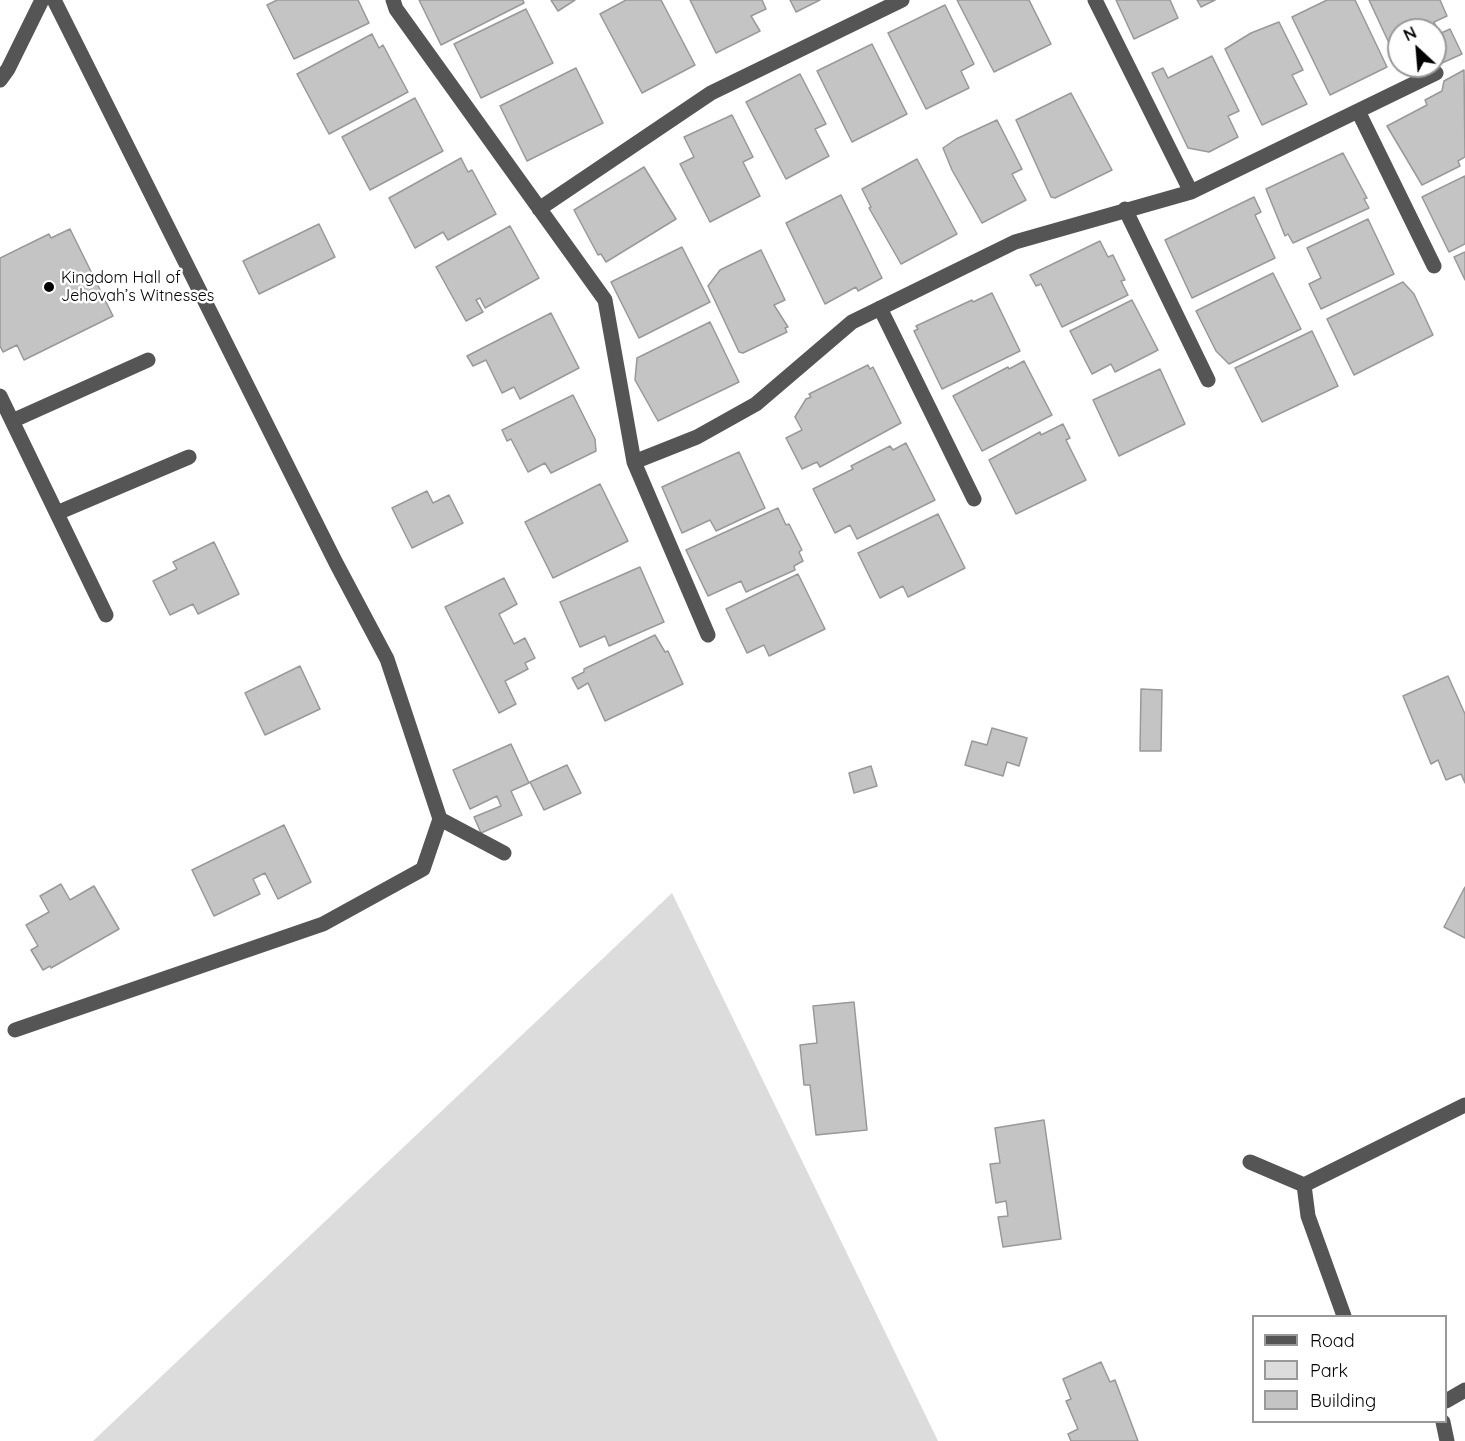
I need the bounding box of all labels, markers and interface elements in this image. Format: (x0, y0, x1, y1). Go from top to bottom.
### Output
north arrow (1387, 18, 1447, 78)
text: N (1400, 22, 1420, 45)
place label: Kingdom Hall of Jehovah’s Witnesses (61, 268, 214, 306)
marker: Kingdom Hall of Jehovah’s Witnesses (42, 280, 56, 294)
legend (1252, 1315, 1447, 1423)
text: Road (1310, 1329, 1355, 1352)
text: Park (1310, 1359, 1348, 1382)
text: Building (1310, 1389, 1376, 1412)

